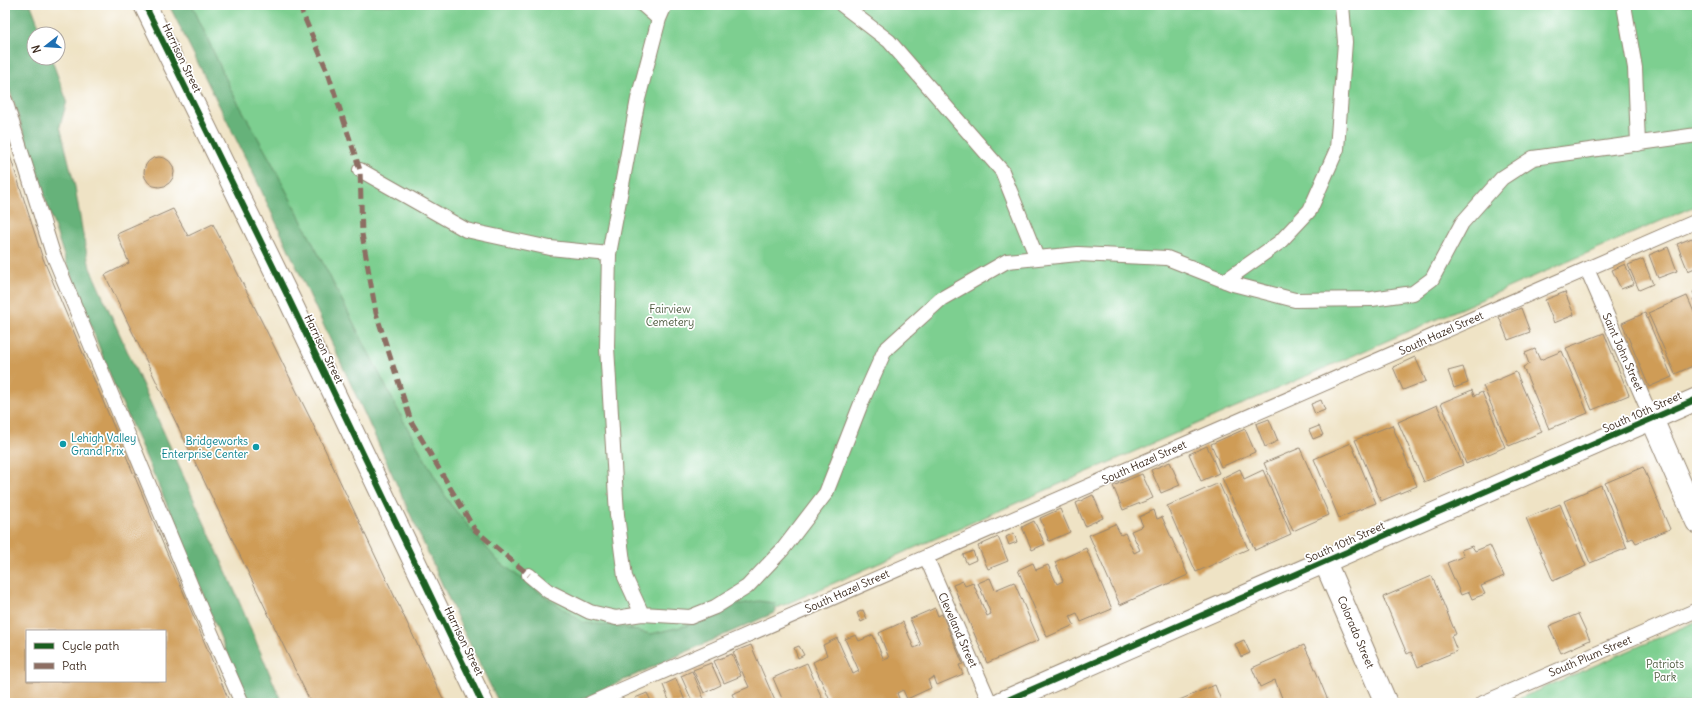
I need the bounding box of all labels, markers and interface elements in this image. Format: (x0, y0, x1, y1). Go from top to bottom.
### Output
street label: Harrison Street (159, 21, 205, 95)
north arrow (26, 26, 66, 66)
text: N (29, 43, 44, 55)
park label: Fairview Cemetery (646, 302, 694, 329)
street label: South Hazel Street (1397, 308, 1486, 358)
street label: Saint John Street (1600, 311, 1647, 393)
street label: Harrison Street (301, 312, 347, 386)
street label: South 10th Street (1600, 388, 1684, 436)
place label: Lehigh Valley Grand Prix (71, 431, 136, 458)
place label: Bridgeworks Enterprise Center (161, 434, 249, 461)
street label: South Hazel Street (1100, 437, 1189, 487)
marker: Lehigh Valley Grand Prix (58, 439, 68, 449)
marker: Bridgeworks Enterprise Center (251, 442, 261, 452)
street label: South 10th Street (1303, 518, 1387, 566)
street label: South Hazel Street (803, 566, 892, 616)
street label: Cleveland Street (935, 590, 981, 670)
street label: Colorado Street (1334, 594, 1378, 671)
street label: Harrison Street (441, 604, 487, 678)
legend (26, 630, 166, 682)
street label: South Plum Street (1547, 632, 1634, 680)
text: Cycle path (62, 638, 119, 653)
park label: Patriots Park (1646, 657, 1684, 684)
text: Path (62, 658, 87, 673)

